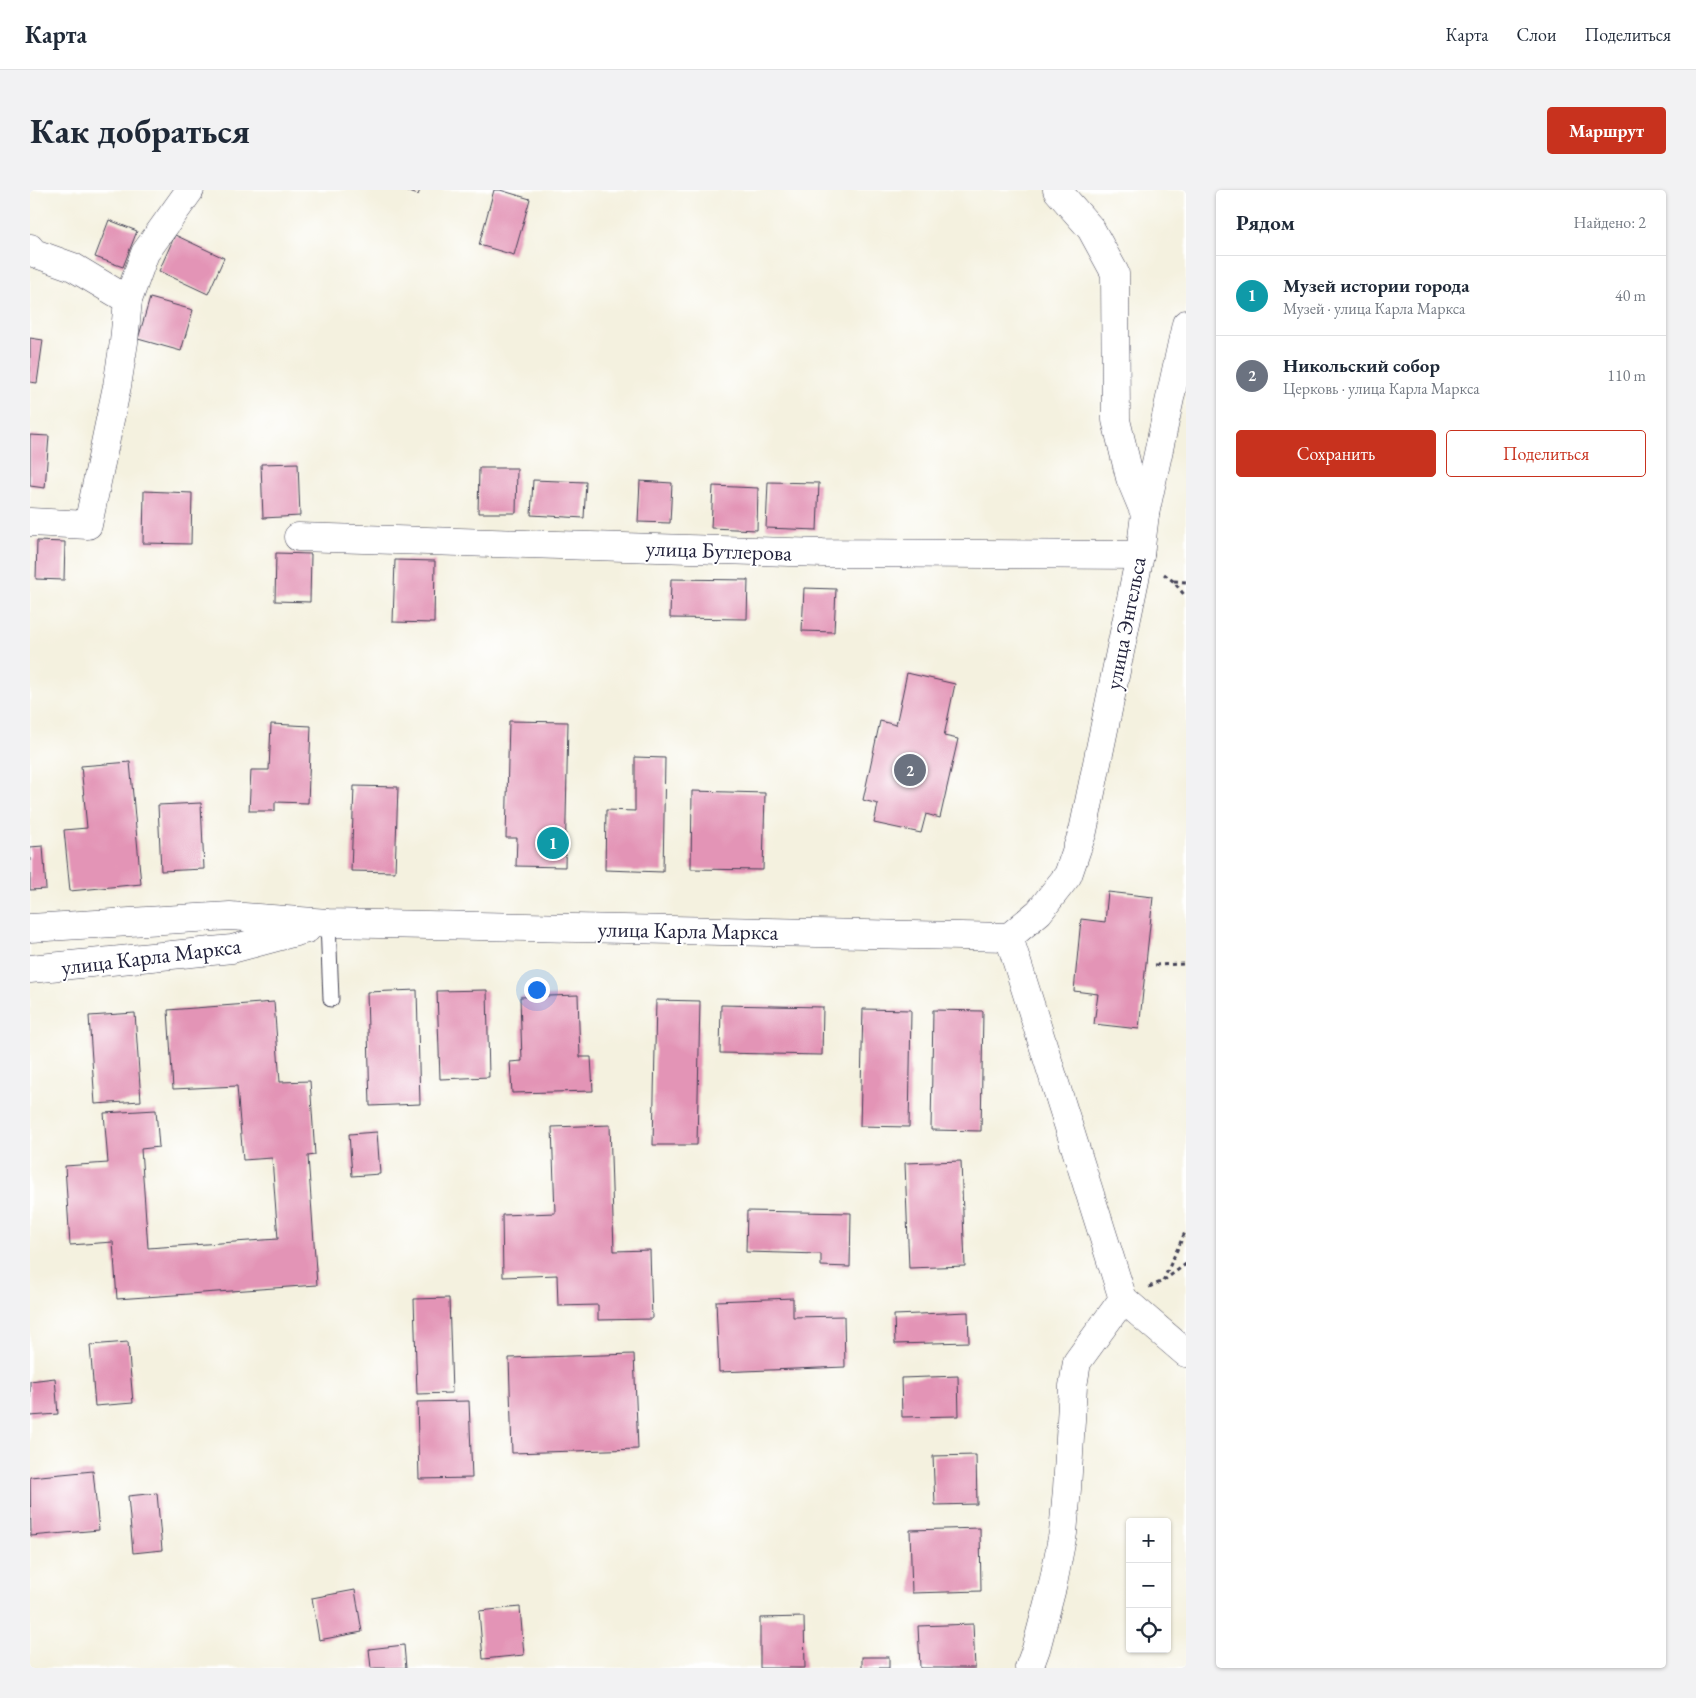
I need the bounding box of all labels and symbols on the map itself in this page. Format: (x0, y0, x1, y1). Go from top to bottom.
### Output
street label: улица Бутлерова (645, 533, 793, 568)
street label: улица Энгельса (1098, 554, 1153, 692)
pin: 2 (894, 751, 926, 789)
pin: 1 (537, 824, 569, 862)
street label: улица Карла Маркса (597, 914, 779, 947)
street label: улица Карла Маркса (60, 931, 243, 982)
your location (524, 977, 550, 1003)

